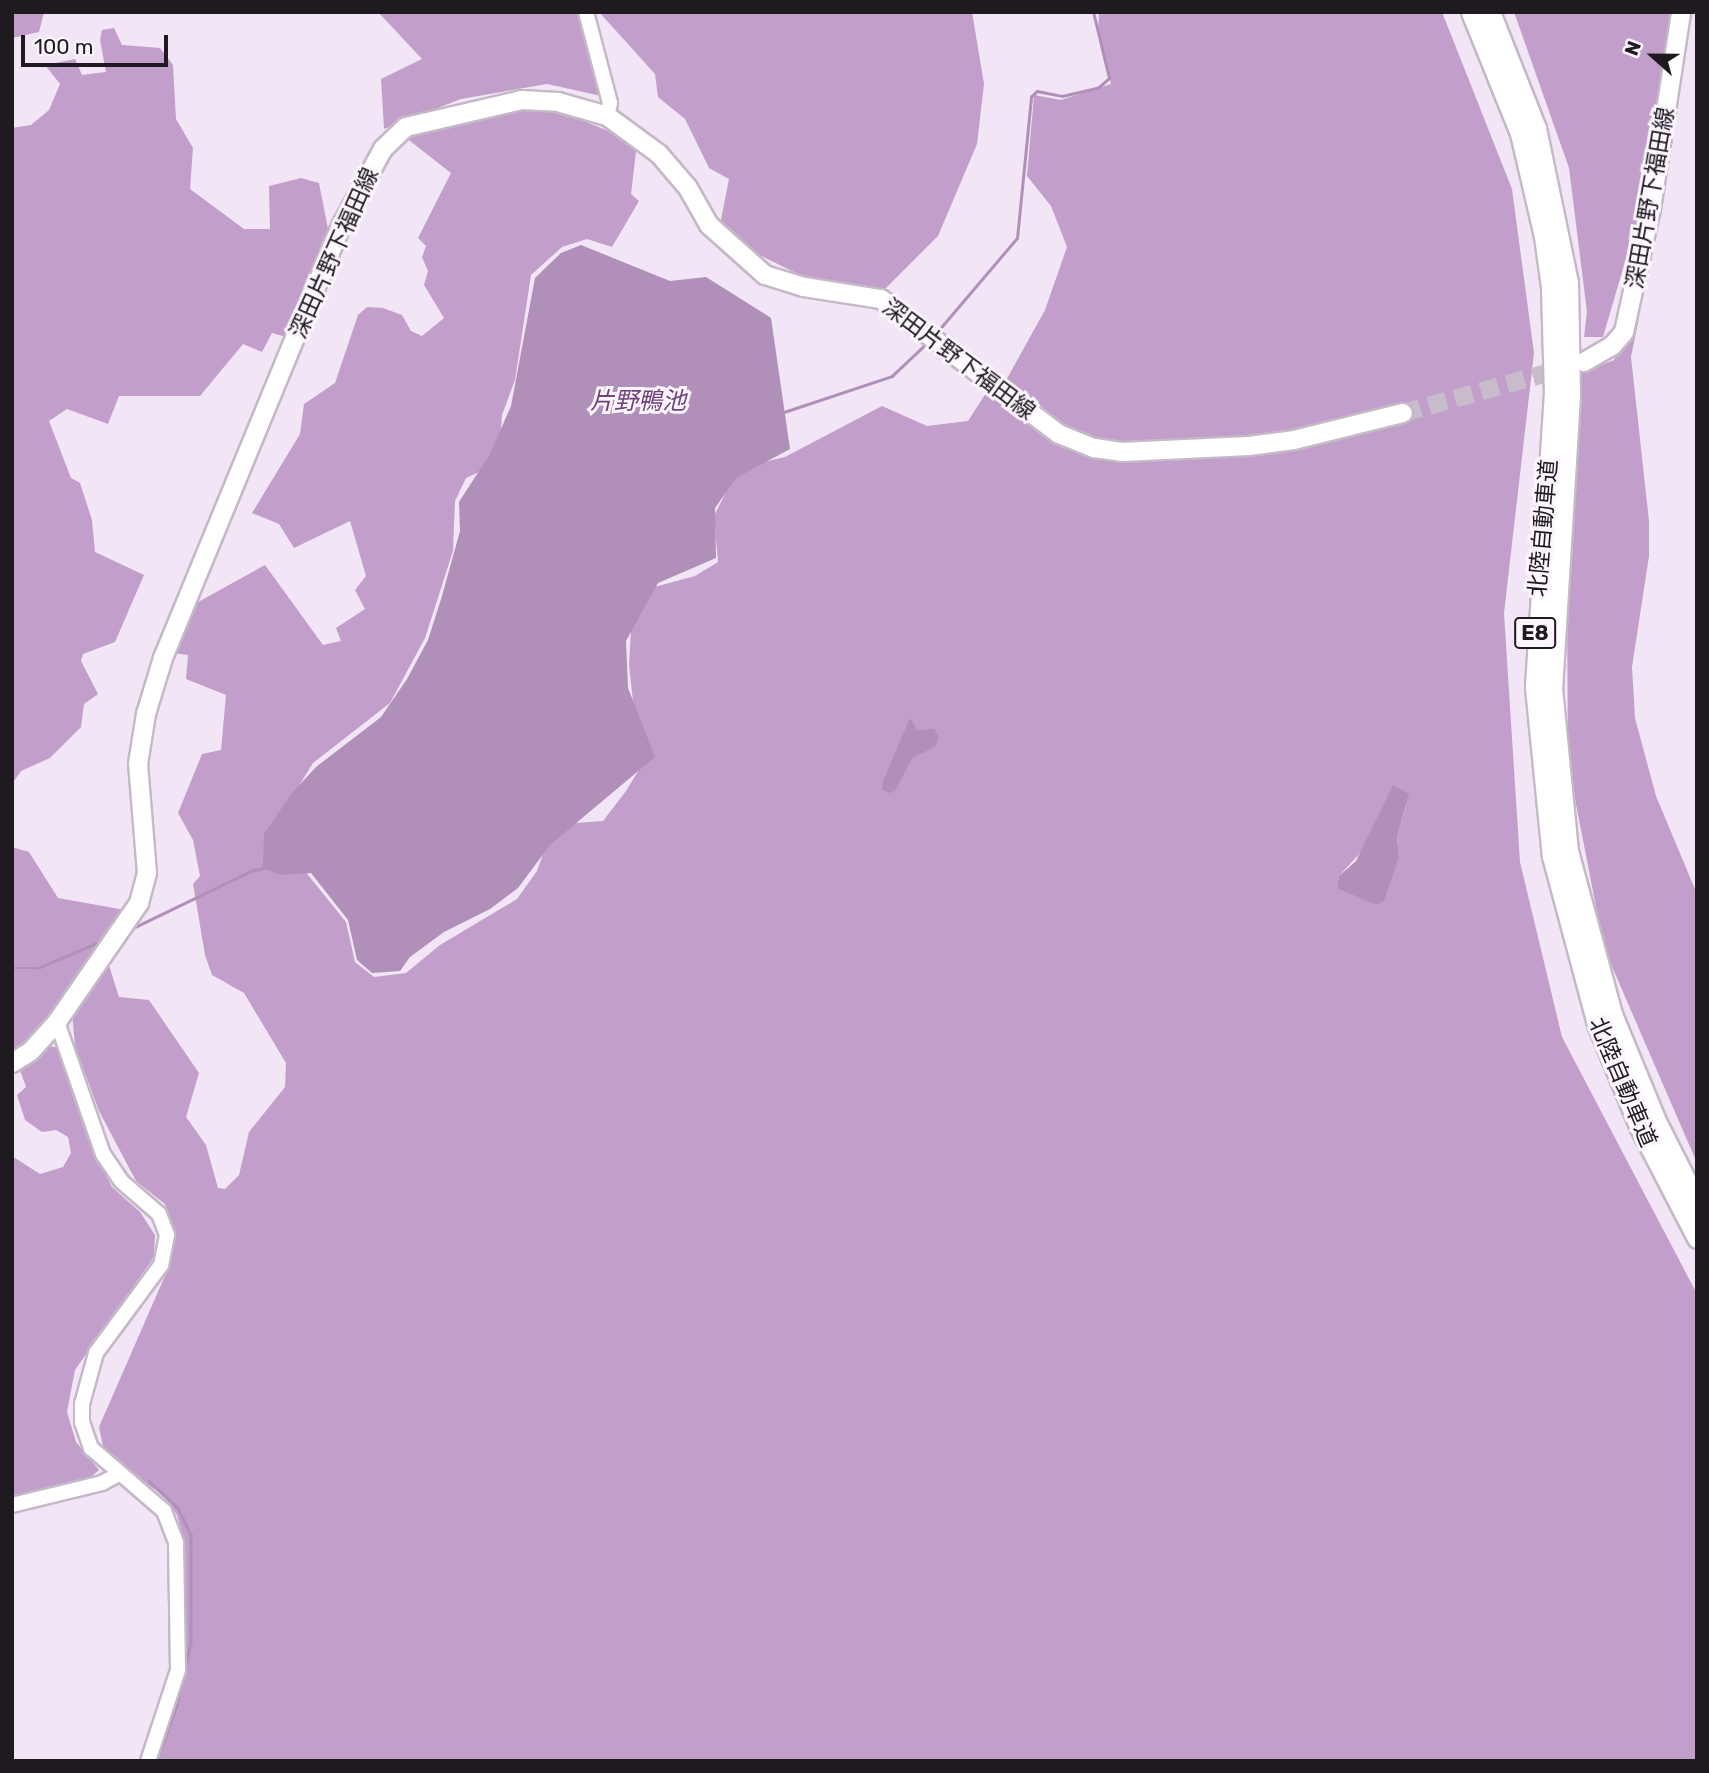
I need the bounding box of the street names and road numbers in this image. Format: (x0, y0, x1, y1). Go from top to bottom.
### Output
street label: 深田片野下福田線 (1620, 105, 1680, 291)
street label: 深田片野下福田線 (284, 163, 384, 343)
street label: 深田片野下福田線 (877, 293, 1041, 425)
street label: 北陸自動車道 (1523, 458, 1563, 598)
road number: E8 (1514, 616, 1556, 650)
street label: 北陸自動車道 (1583, 1013, 1663, 1151)

